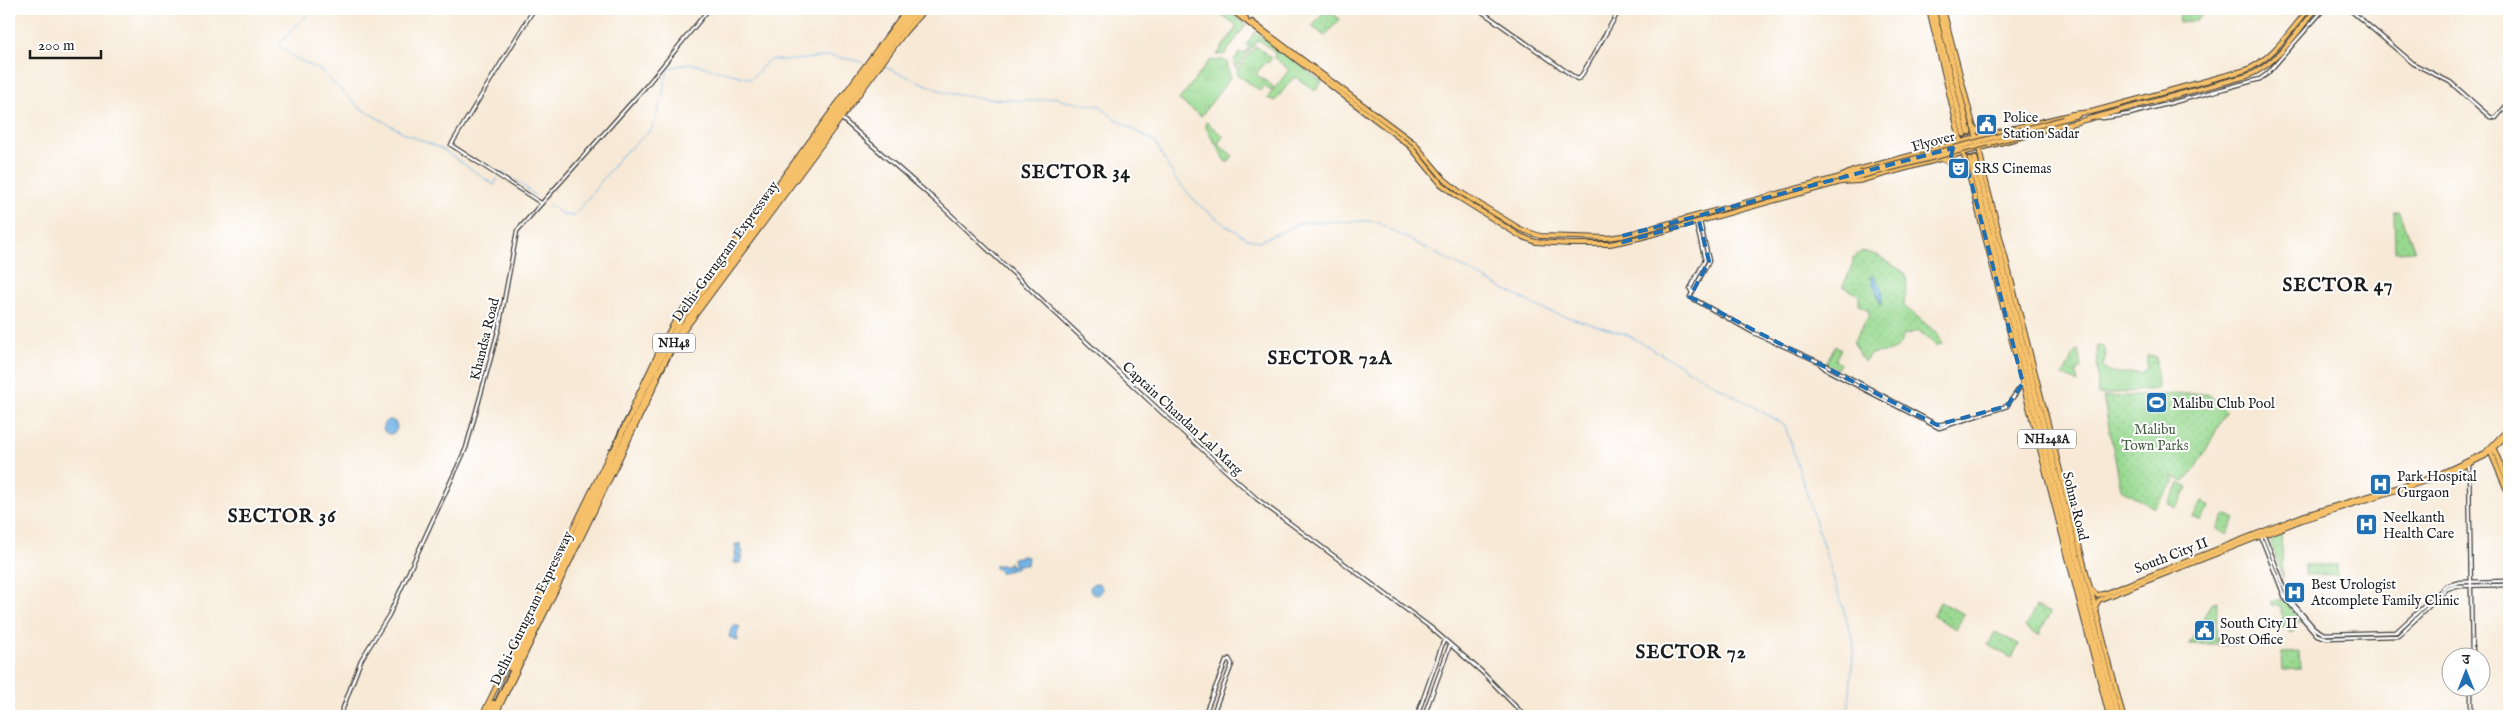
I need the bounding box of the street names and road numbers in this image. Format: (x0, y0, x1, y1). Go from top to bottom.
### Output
street label: Flyover (1910, 128, 1957, 156)
street label: Delhi-Gurugram Expressway (669, 177, 783, 326)
street label: Khandsa Road (466, 296, 504, 382)
road number: NH48 (653, 333, 695, 352)
street label: Captain Chandan Lal Marg (1118, 358, 1247, 480)
road number: NH248A (2018, 429, 2076, 448)
street label: Sohna Road (2058, 470, 2092, 543)
street label: Delhi-Gurugram Expressway (487, 528, 577, 689)
street label: South City II (2132, 534, 2211, 578)

